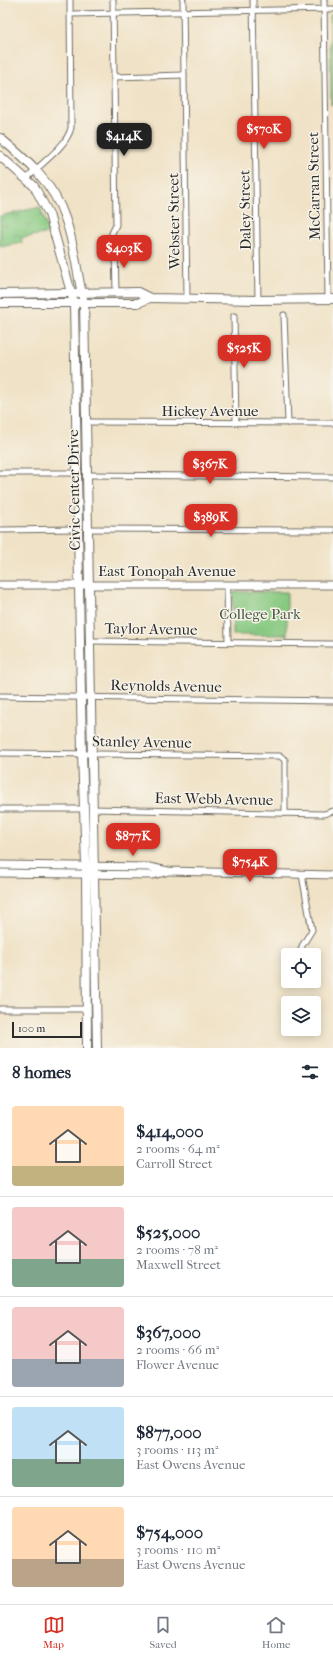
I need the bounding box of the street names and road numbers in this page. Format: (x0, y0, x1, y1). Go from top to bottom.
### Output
street label: McCarran Street (304, 131, 324, 240)
street label: Daley Street (235, 169, 255, 250)
street label: Webster Street (164, 172, 184, 270)
street label: Hickey Avenue (161, 402, 259, 420)
street label: Civic Center Drive (64, 429, 84, 551)
street label: East Tonopah Avenue (98, 562, 236, 580)
street label: Taylor Avenue (104, 619, 198, 639)
street label: Reynolds Avenue (110, 676, 222, 696)
street label: Stanley Avenue (92, 732, 193, 752)
street label: East Webb Avenue (155, 789, 274, 809)

